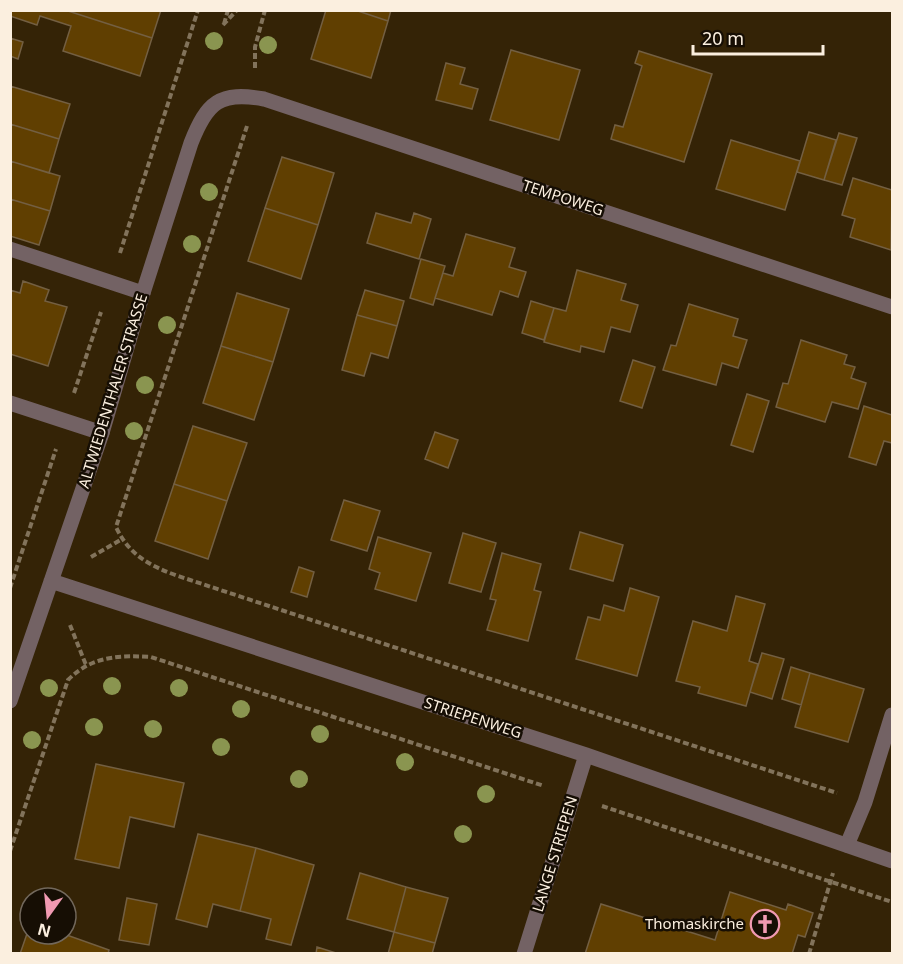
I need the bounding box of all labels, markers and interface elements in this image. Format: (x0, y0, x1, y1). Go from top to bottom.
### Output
scale bar (693, 18, 824, 56)
text: 20 m (702, 26, 744, 50)
street label: TEMPOWEG (520, 175, 606, 220)
street label: ALTWIEDENTHALER STRASSE (73, 291, 151, 490)
street label: STRIEPENWEG (422, 692, 525, 742)
street label: LANGE STRIEPEN (527, 793, 581, 914)
north arrow (18, 886, 78, 946)
church icon: Thomaskirche (749, 908, 781, 940)
place label: Thomaskirche (645, 913, 744, 933)
text: N (35, 918, 53, 943)

